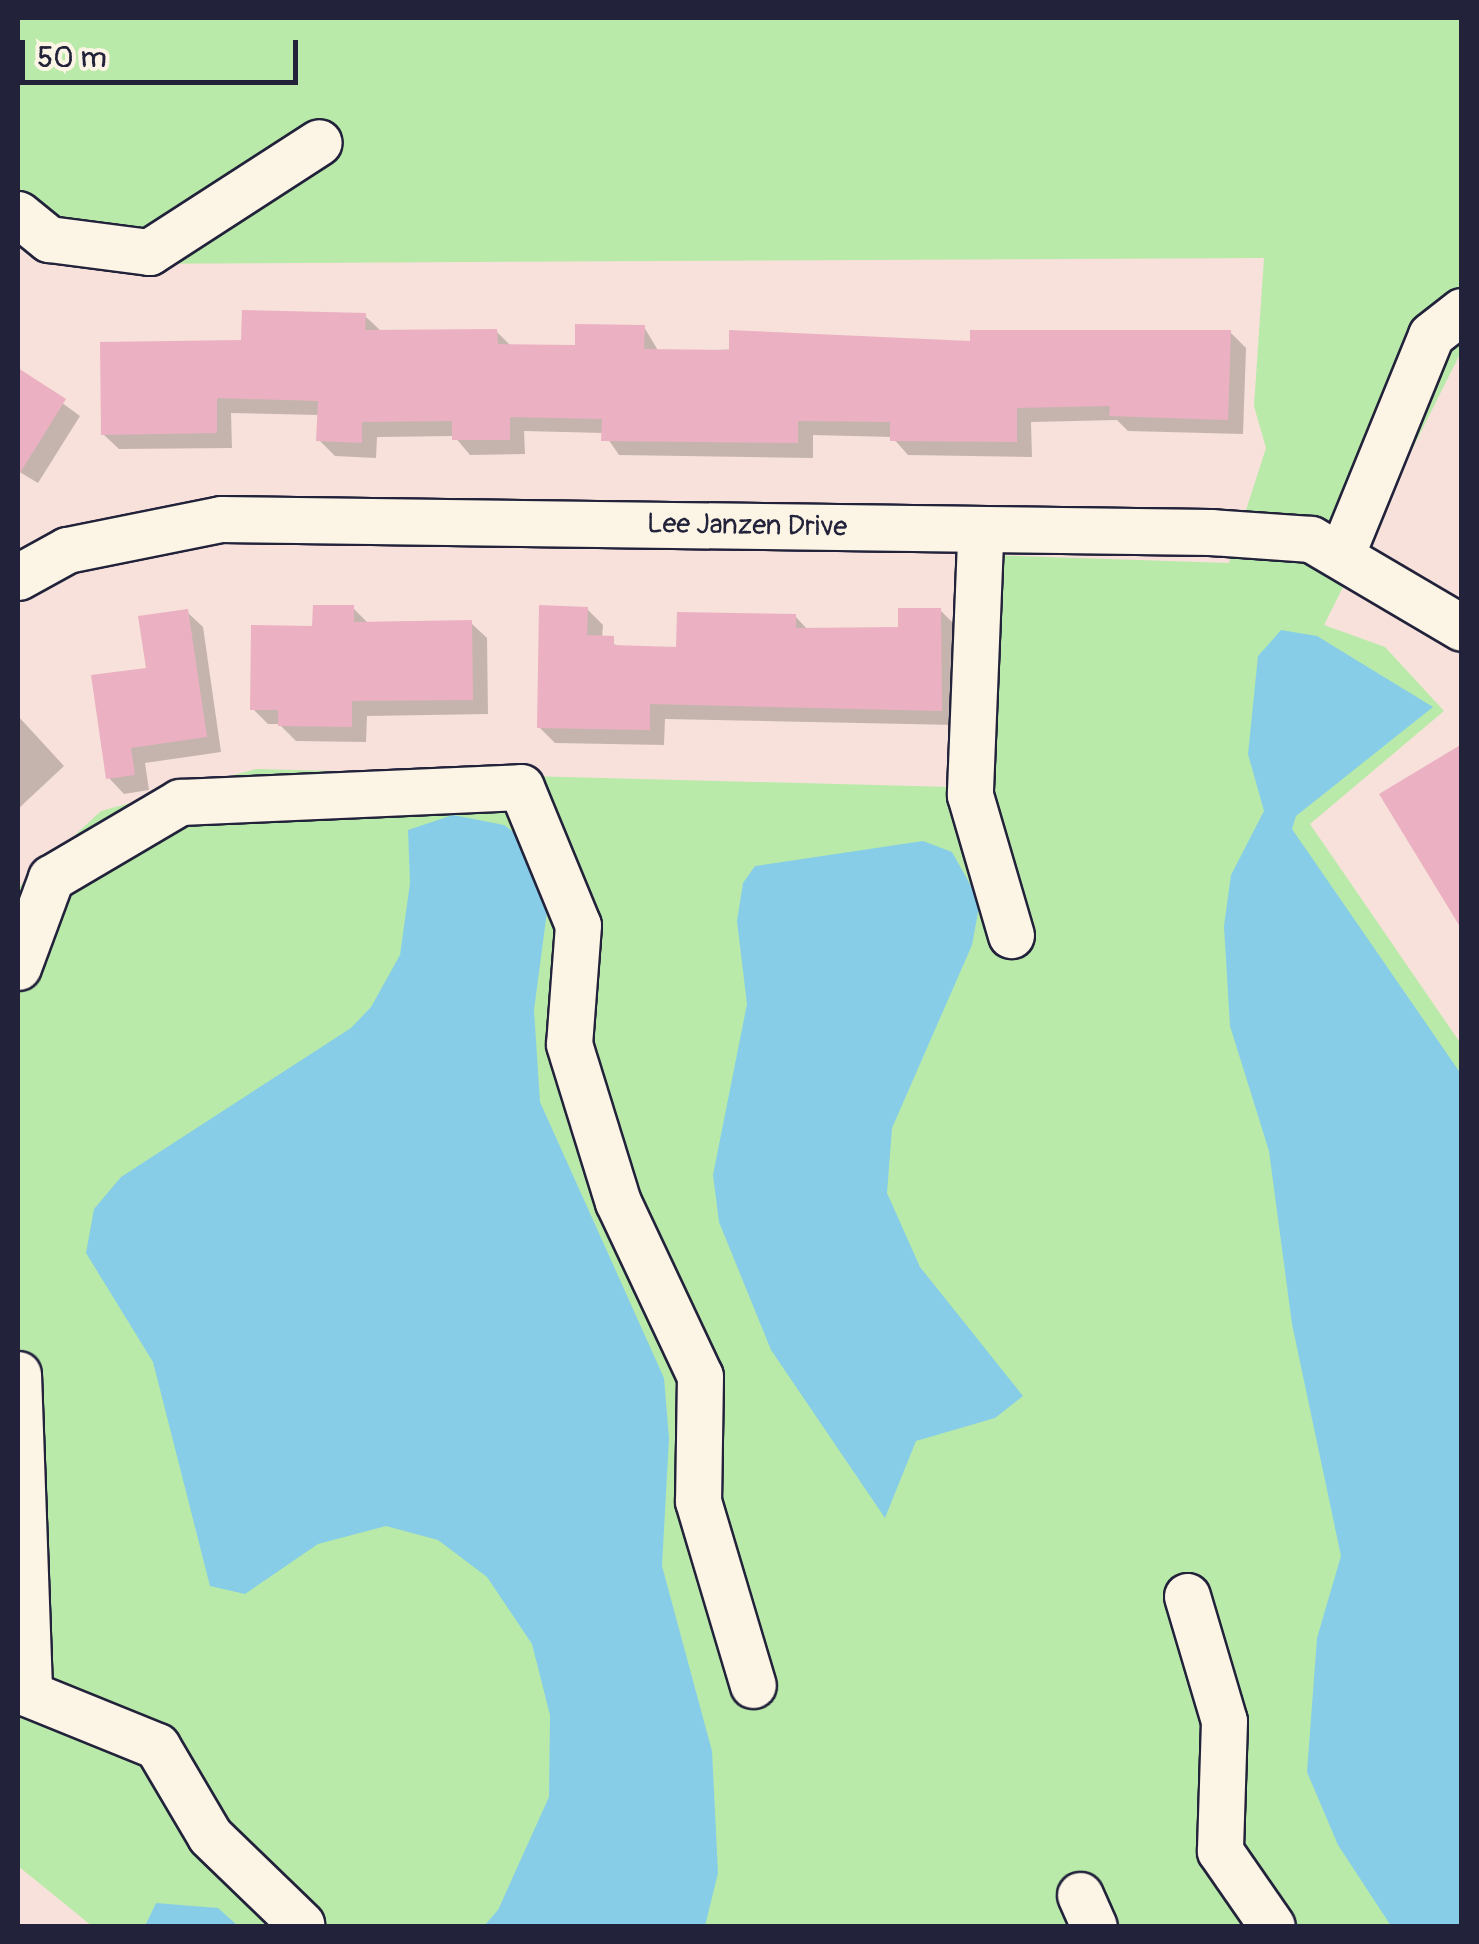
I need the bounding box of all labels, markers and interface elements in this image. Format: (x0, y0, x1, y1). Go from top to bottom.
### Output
scale bar (25, 20, 302, 82)
text: 50 m (37, 39, 107, 76)
street label: Lee Janzen Drive (646, 507, 848, 545)

